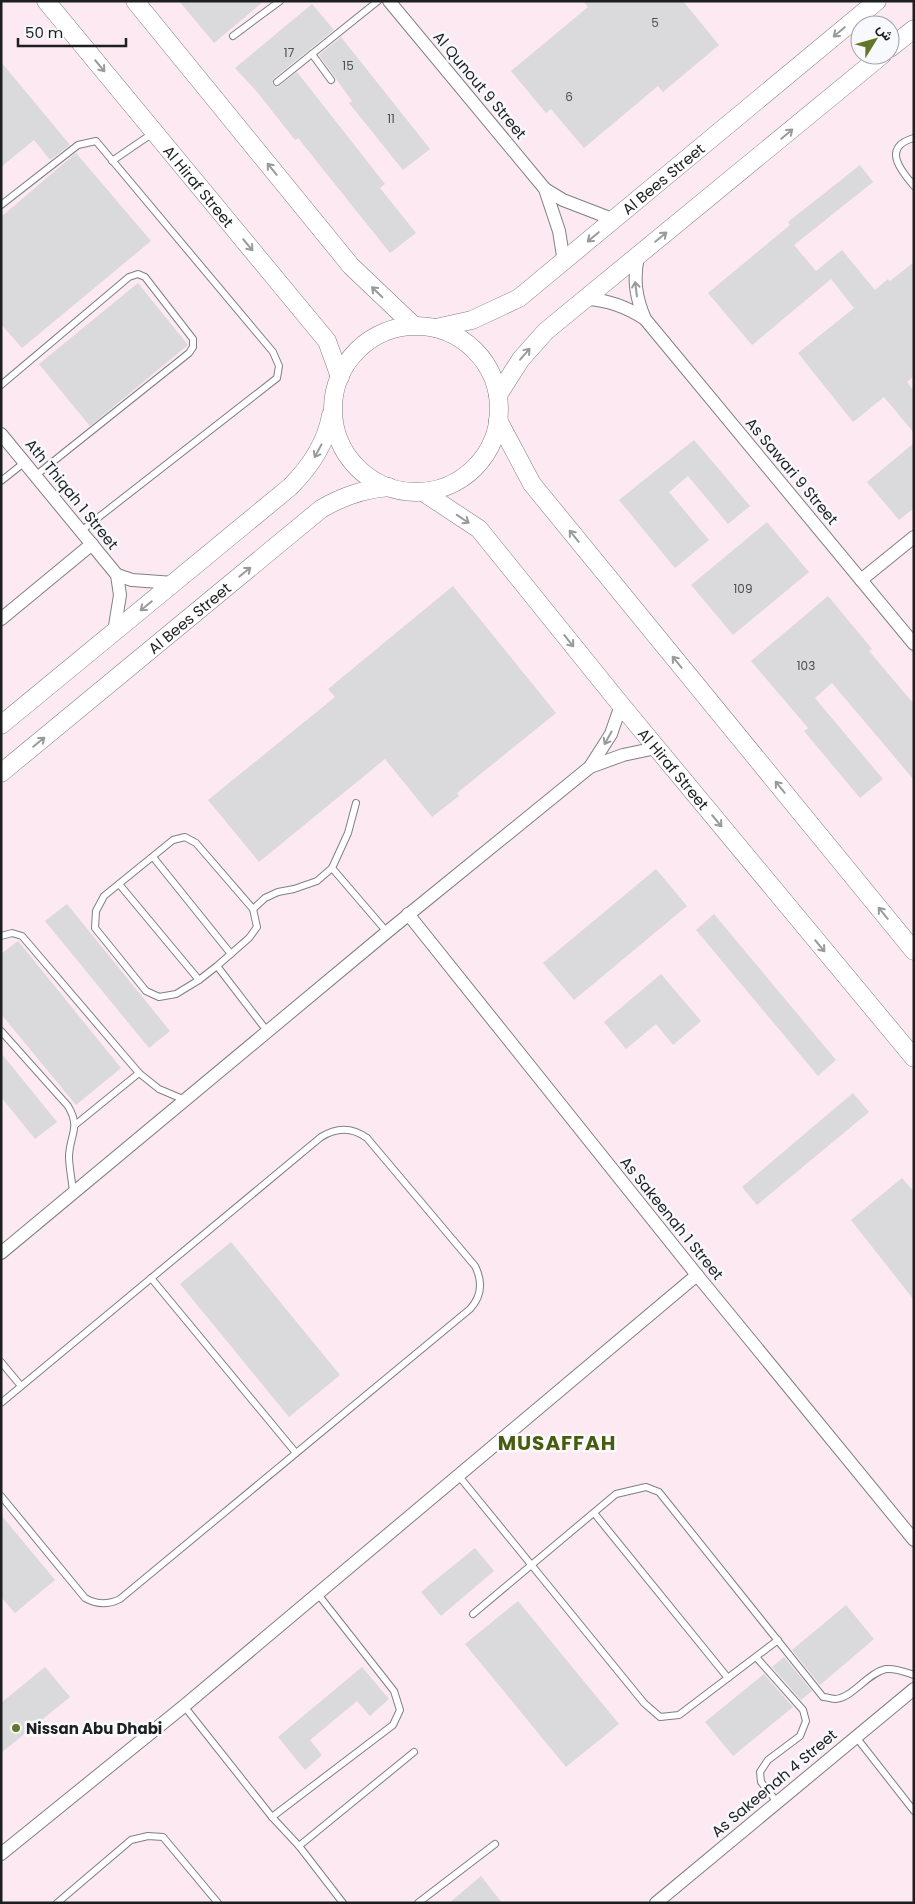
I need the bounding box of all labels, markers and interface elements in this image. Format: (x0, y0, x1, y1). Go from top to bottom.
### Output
house number: 5 (651, 14, 659, 31)
scale bar (18, 15, 125, 47)
north arrow (850, 15, 900, 65)
text: ش (872, 19, 899, 45)
text: 50 m (25, 22, 63, 43)
street label: Al Qunout 9 Street (429, 27, 531, 143)
one-way arrow (833, 27, 846, 38)
house number: 17 (284, 44, 295, 61)
house number: 15 (342, 57, 354, 74)
one-way arrow (94, 59, 105, 72)
house number: 6 (565, 88, 573, 105)
house number: 11 (387, 110, 395, 127)
one-way arrow (780, 128, 793, 139)
street label: Al Bees Street (617, 138, 709, 219)
street label: Al Hiraf Street (159, 141, 239, 231)
one-way arrow (266, 163, 277, 176)
one-way arrow (587, 232, 600, 243)
one-way arrow (655, 232, 668, 243)
one-way arrow (242, 238, 253, 251)
one-way arrow (631, 281, 641, 297)
one-way arrow (371, 286, 384, 298)
one-way arrow (519, 348, 531, 361)
street label: As Sawari 9 Street (741, 413, 843, 529)
street label: Ath Thiqah 1 Street (21, 434, 123, 554)
one-way arrow (313, 443, 322, 458)
one-way arrow (456, 514, 470, 524)
one-way arrow (569, 530, 580, 543)
one-way arrow (239, 566, 252, 577)
street label: Al Bees Street (143, 577, 235, 658)
house number: 109 (734, 580, 752, 597)
one-way arrow (140, 600, 153, 611)
one-way arrow (564, 634, 575, 647)
one-way arrow (671, 655, 683, 668)
house number: 103 (797, 657, 815, 674)
street label: Al Hiraf Street (634, 723, 714, 814)
one-way arrow (603, 730, 613, 745)
one-way arrow (32, 736, 45, 747)
one-way arrow (774, 781, 785, 794)
one-way arrow (711, 814, 722, 827)
one-way arrow (877, 907, 888, 920)
one-way arrow (815, 939, 826, 952)
street label: As Sakeenah 1 Street (616, 1152, 728, 1284)
district label: MUSAFFAH (498, 1429, 616, 1457)
place label: Nissan Abu Dhabi (26, 1718, 162, 1739)
marker: Nissan Abu Dhabi (10, 1722, 22, 1734)
street label: As Sakeenah 4 Street (707, 1724, 841, 1842)

